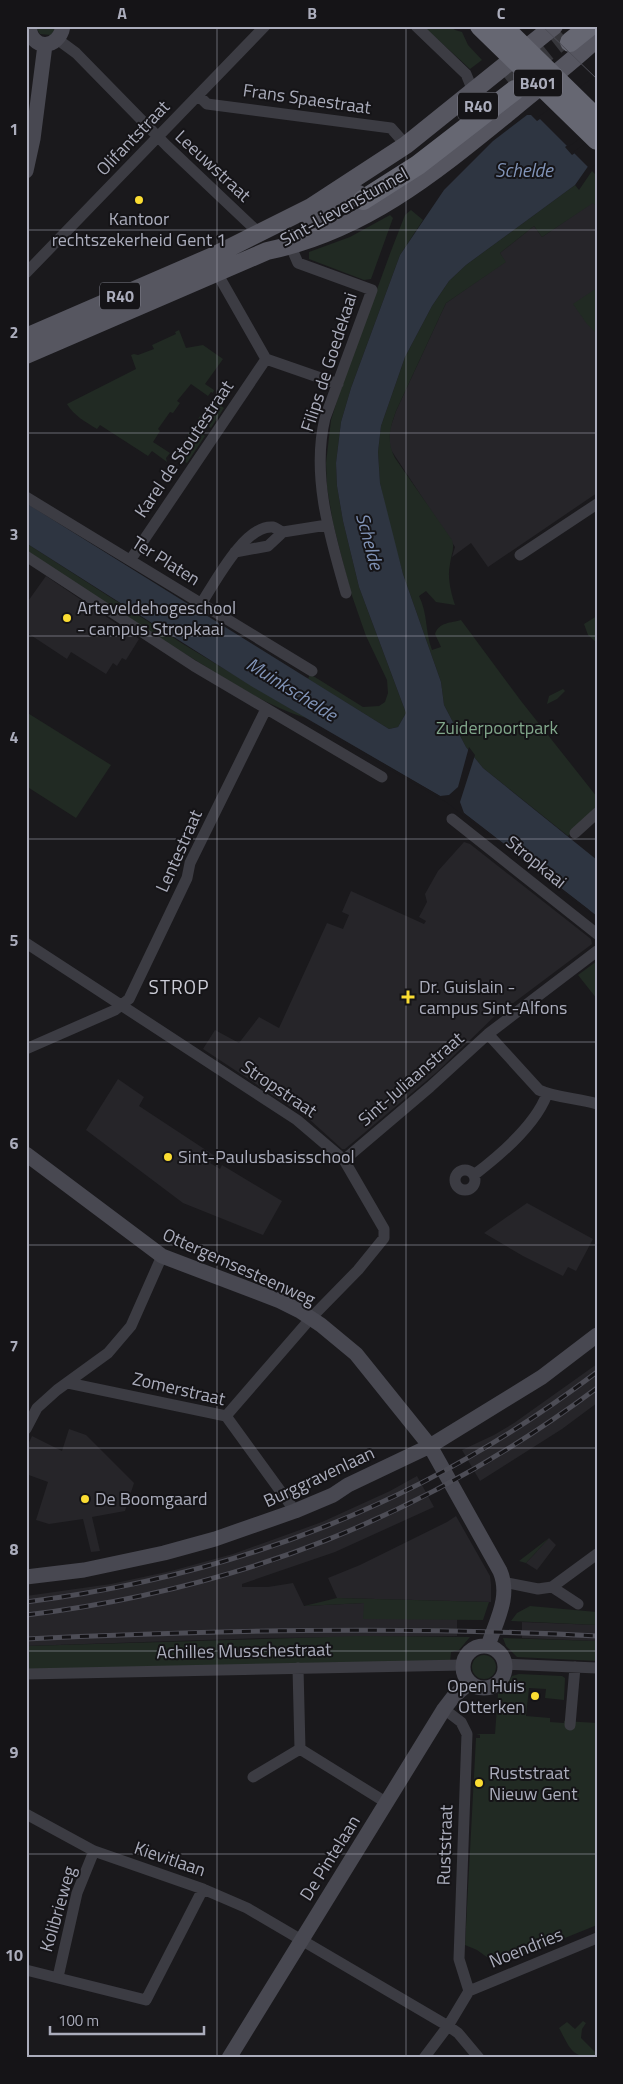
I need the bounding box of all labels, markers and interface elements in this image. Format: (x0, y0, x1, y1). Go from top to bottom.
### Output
text: A (117, 1, 127, 25)
text: B (307, 1, 317, 25)
text: C (497, 1, 506, 25)
road number: B401 (514, 70, 562, 96)
street label: Frans Spaestraat (241, 76, 373, 121)
road number: R40 (458, 92, 498, 120)
street label: Olifantstraat (90, 93, 176, 182)
text: 1 (10, 117, 18, 141)
street label: Leeuwstraat (169, 123, 258, 208)
water label: Schelde (495, 155, 554, 184)
street label: Sint-Lievenstunnel (275, 160, 413, 253)
marker: Kantoor rechtszekerheid Gent 1 (133, 194, 145, 206)
place label: Kantoor rechtszekerheid Gent 1 (52, 205, 226, 253)
road number: R40 (100, 282, 140, 310)
street label: Filips de Goedekaai (293, 289, 364, 435)
text: 2 (10, 320, 18, 344)
street label: Karel de Stoutestraat (127, 374, 240, 523)
water label: Schelde (349, 509, 392, 574)
text: 3 (10, 522, 18, 546)
street label: Ter Platen (127, 529, 206, 592)
place label: Arteveldehogeschool - campus Stropkaai (77, 594, 236, 642)
marker: Arteveldehogeschool - campus Stropkaai (61, 612, 73, 624)
water label: Muinkschelde (241, 649, 344, 729)
park label: Zuiderpoortpark (436, 714, 558, 741)
text: 4 (10, 725, 19, 749)
street label: Lentestraat (148, 805, 209, 896)
street label: Stropkaai (500, 829, 573, 895)
text: 5 (10, 928, 19, 952)
district label: STROP (149, 972, 209, 1001)
place label: Dr. Guislain - campus Sint-Alfons (419, 973, 567, 1021)
marker: Dr. Guislain - campus Sint-Alfons (401, 990, 415, 1004)
street label: Sint-Juliaanstraat (352, 1025, 470, 1132)
street label: Stropstraat (236, 1053, 323, 1124)
text: 6 (10, 1131, 19, 1155)
place label: Sint-Paulusbasisschool (178, 1143, 355, 1170)
marker: Sint-Paulusbasisschool (162, 1151, 174, 1163)
street label: Ottergemsesteenweg (158, 1221, 320, 1312)
text: 7 (10, 1334, 18, 1358)
street label: Zomerstraat (130, 1365, 229, 1412)
street label: Burggravenlaan (259, 1439, 379, 1514)
place label: De Boomgaard (95, 1485, 208, 1512)
marker: De Boomgaard (79, 1493, 91, 1505)
text: 8 (10, 1537, 19, 1561)
street label: Achilles Musschestraat (156, 1635, 332, 1666)
place label: Open Huis Otterken (447, 1672, 525, 1720)
marker: Open Huis Otterken (529, 1690, 541, 1702)
text: 9 (10, 1740, 19, 1764)
place label: Ruststraat Nieuw Gent (489, 1759, 578, 1807)
marker: Ruststraat Nieuw Gent (473, 1777, 485, 1789)
street label: Ruststraat (430, 1804, 459, 1886)
street label: De Pintelaan (293, 1810, 367, 1906)
street label: Kievitlaan (131, 1834, 210, 1883)
street label: Kolibrieweg (32, 1863, 83, 1955)
street label: Noendries (485, 1921, 567, 1975)
text: 10 (5, 1943, 23, 1967)
scale bar (50, 2004, 204, 2036)
text: 100 m (58, 2009, 99, 2032)

